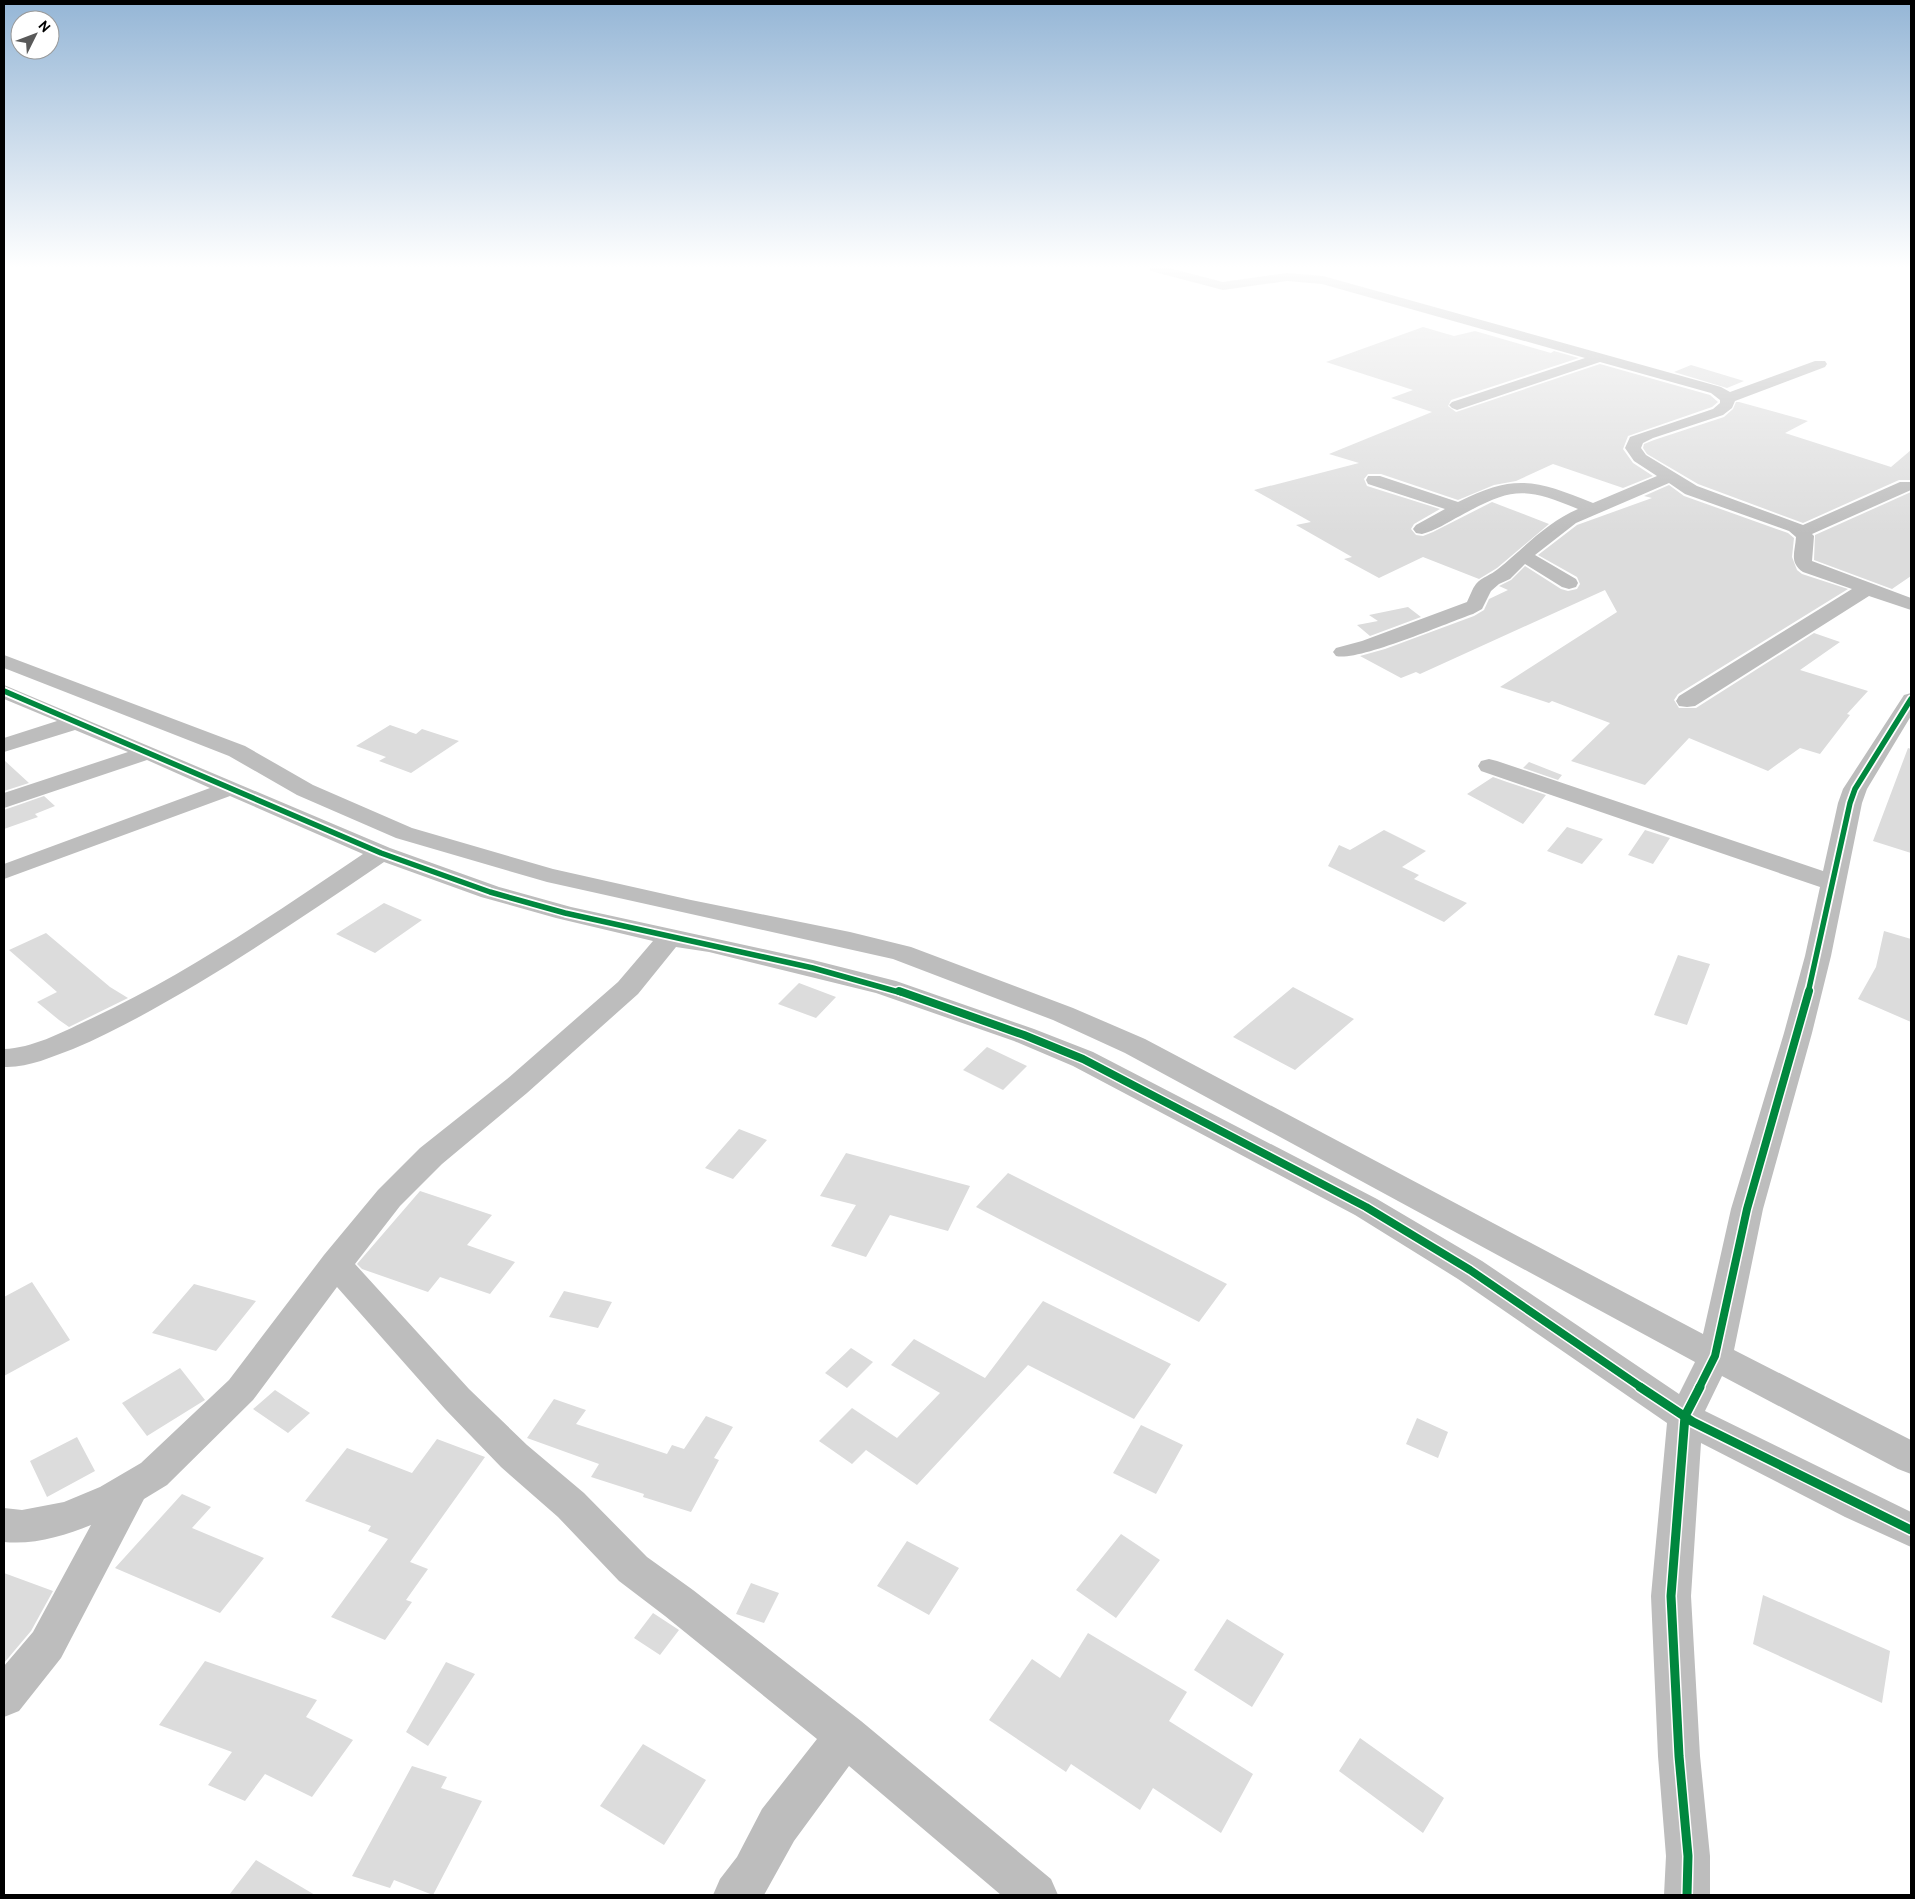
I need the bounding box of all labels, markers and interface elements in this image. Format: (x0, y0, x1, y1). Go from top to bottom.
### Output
north arrow (10, 10, 60, 60)
text: N (34, 18, 53, 37)

